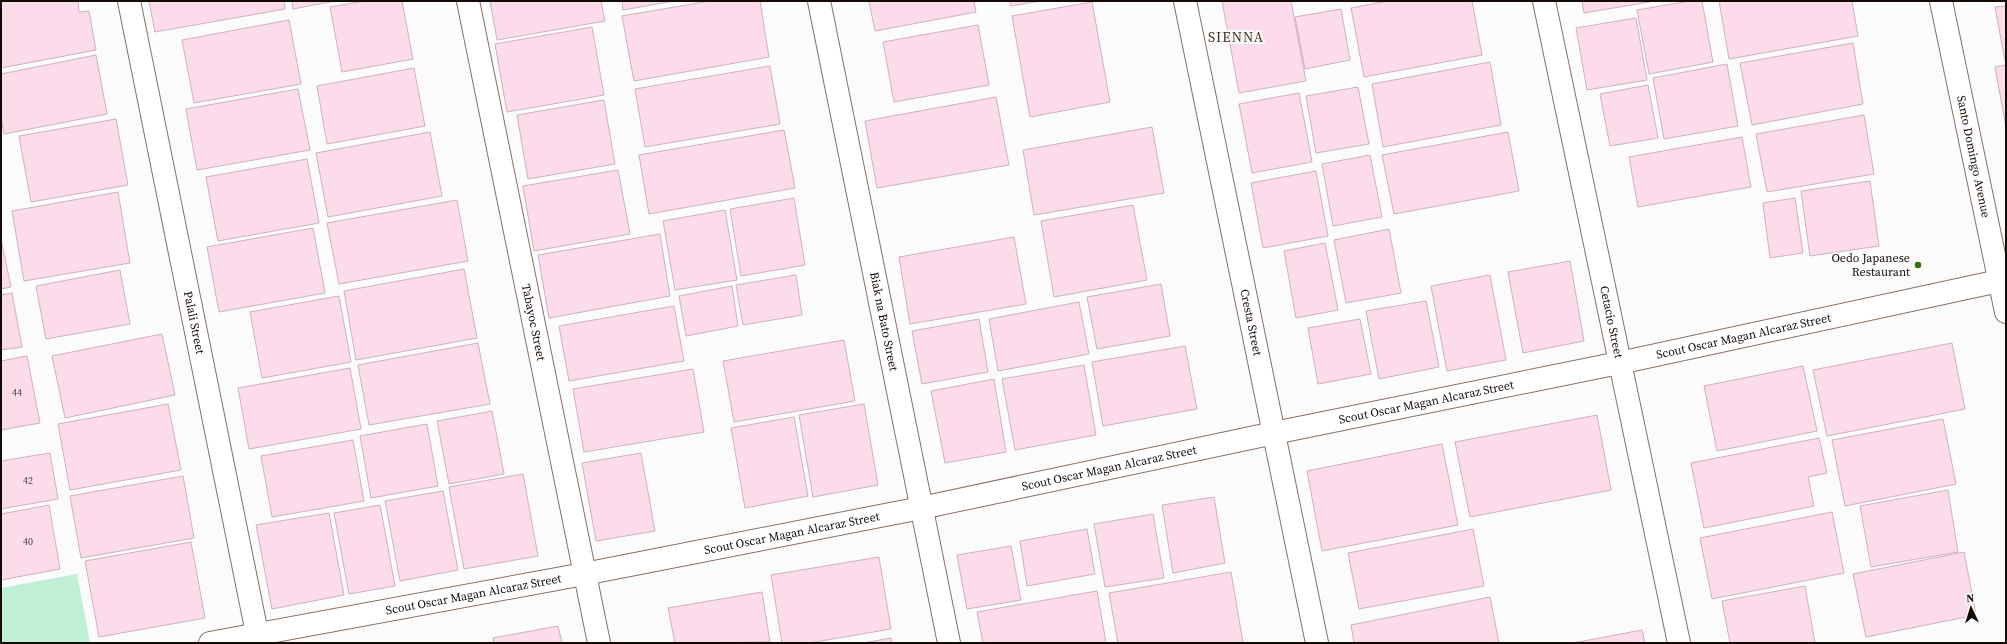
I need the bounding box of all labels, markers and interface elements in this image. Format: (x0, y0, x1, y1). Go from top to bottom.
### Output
district label: SIENNA (1208, 27, 1264, 47)
street label: Santo Domingo Avenue (1953, 94, 1994, 219)
place label: Oedo Japanese Restaurant (1831, 250, 1910, 280)
marker: Oedo Japanese Restaurant (1913, 260, 1923, 270)
street label: Biak na Bato Street (866, 270, 902, 373)
street label: Tabayoc Street (518, 283, 549, 362)
street label: Cetacio Street (1596, 284, 1627, 360)
street label: Cresta Street (1236, 287, 1266, 357)
street label: Palali Street (180, 290, 208, 355)
street label: Scout Oscar Magan Alcaraz Street (1655, 309, 1832, 363)
street label: Scout Oscar Magan Alcaraz Street (1337, 377, 1515, 428)
house number: 44 (12, 386, 22, 399)
street label: Scout Oscar Magan Alcaraz Street (1020, 442, 1198, 494)
house number: 42 (23, 474, 33, 487)
street label: Scout Oscar Magan Alcaraz Street (703, 508, 881, 558)
house number: 40 (23, 535, 33, 548)
street label: Scout Oscar Magan Alcaraz Street (384, 570, 563, 618)
north arrow (1951, 588, 1991, 628)
text: N (1966, 591, 1975, 606)

